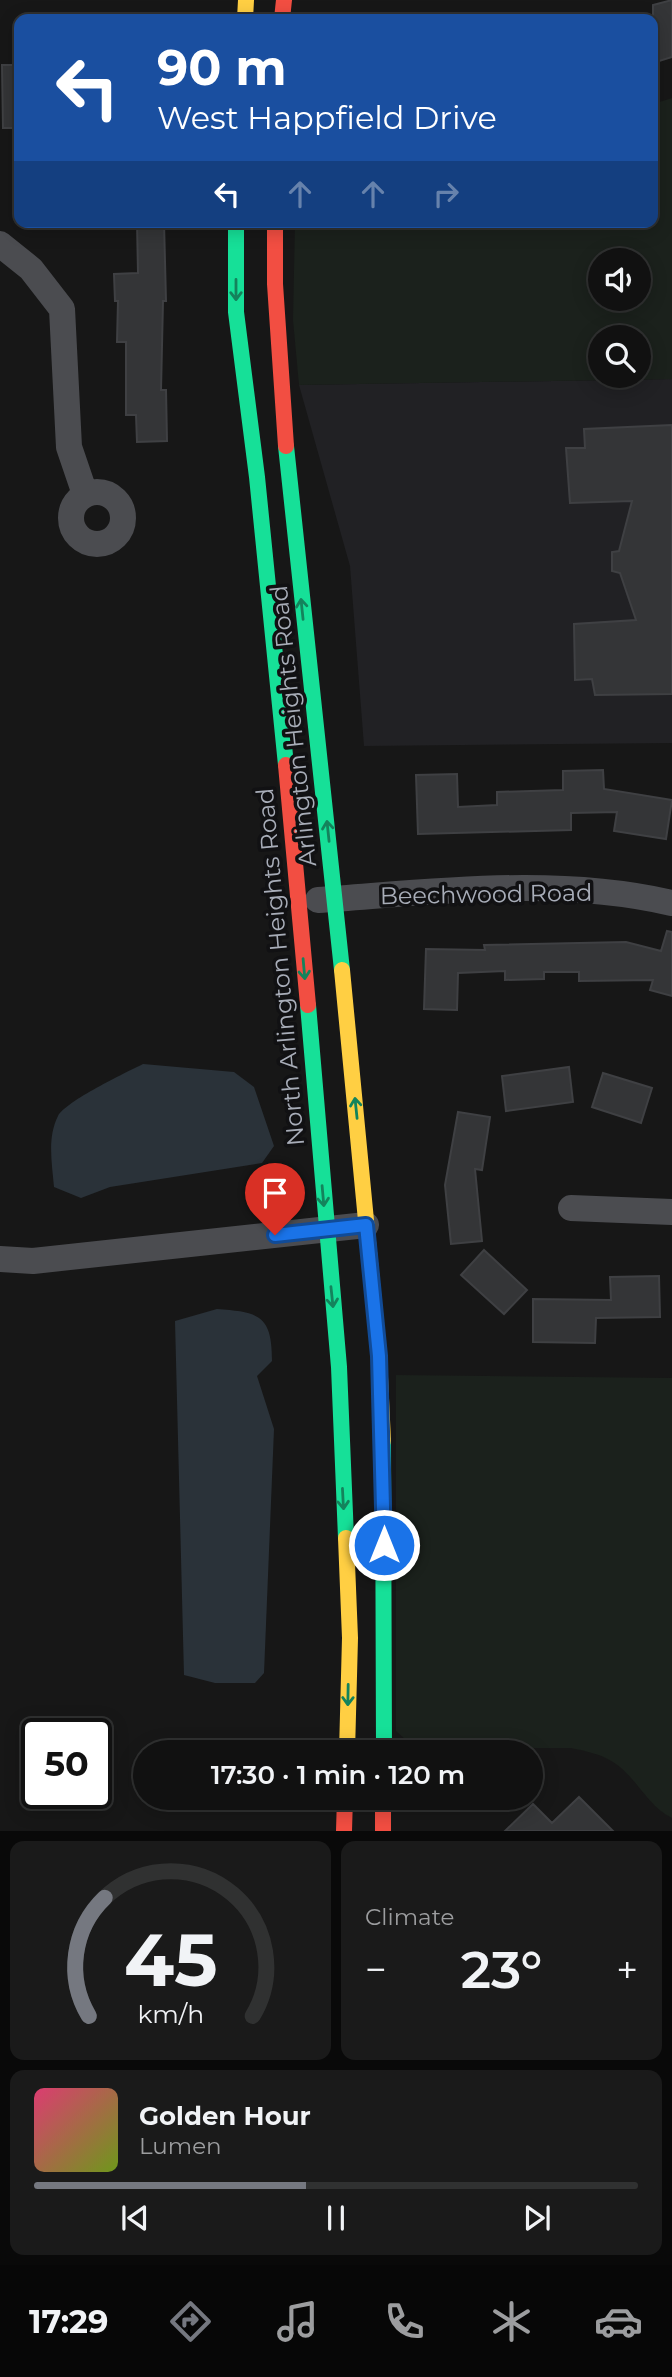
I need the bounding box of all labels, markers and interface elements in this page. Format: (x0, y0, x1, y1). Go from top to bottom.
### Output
text: 90 m (157, 38, 287, 97)
icon: left (42, 42, 133, 133)
text: West Happfield Drive (157, 98, 497, 137)
icon: left (208, 175, 246, 213)
icon: ahead (281, 175, 319, 213)
icon: ahead (354, 175, 392, 213)
icon: right (427, 175, 465, 213)
map controls (588, 248, 651, 388)
button: sound (588, 248, 651, 311)
one-way arrow (229, 279, 243, 302)
button: search (588, 325, 651, 388)
street label: Arlington Heights Road (264, 584, 322, 868)
one-way arrow (296, 598, 309, 620)
street label: North Arlington Heights Road (250, 787, 310, 1147)
one-way arrow (321, 820, 334, 842)
street label: Beechwood Road (379, 878, 593, 910)
one-way arrow (298, 957, 311, 980)
one-way arrow (349, 1097, 362, 1120)
pin (245, 1163, 305, 1235)
icon: arrive (256, 1174, 294, 1212)
one-way arrow (317, 1184, 330, 1206)
one-way arrow (326, 1286, 339, 1308)
one-way arrow (337, 1488, 350, 1511)
position arrow (347, 1508, 421, 1582)
one-way arrow (341, 1683, 355, 1706)
speed limit sign: 50 (21, 1718, 112, 1809)
text: 17:30 · 1 min · 120 m (211, 1759, 465, 1791)
text: Climate (365, 1903, 454, 1931)
text: 45 (124, 1917, 217, 2005)
text: 23° (461, 1938, 542, 2001)
text: − (365, 1946, 387, 1993)
text: + (616, 1946, 638, 1993)
text: km/h (137, 1999, 204, 2029)
text: Golden Hour (139, 2100, 311, 2132)
text: Lumen (139, 2132, 222, 2160)
icon: previous (116, 2199, 154, 2237)
icon: pause (317, 2199, 355, 2237)
icon: next (518, 2199, 556, 2237)
icon: directions (166, 2297, 215, 2346)
icon: music (273, 2297, 322, 2346)
icon: phone (380, 2297, 429, 2346)
icon: climate (487, 2297, 536, 2346)
icon: car (594, 2297, 643, 2346)
text: 17:29 (29, 2302, 108, 2341)

